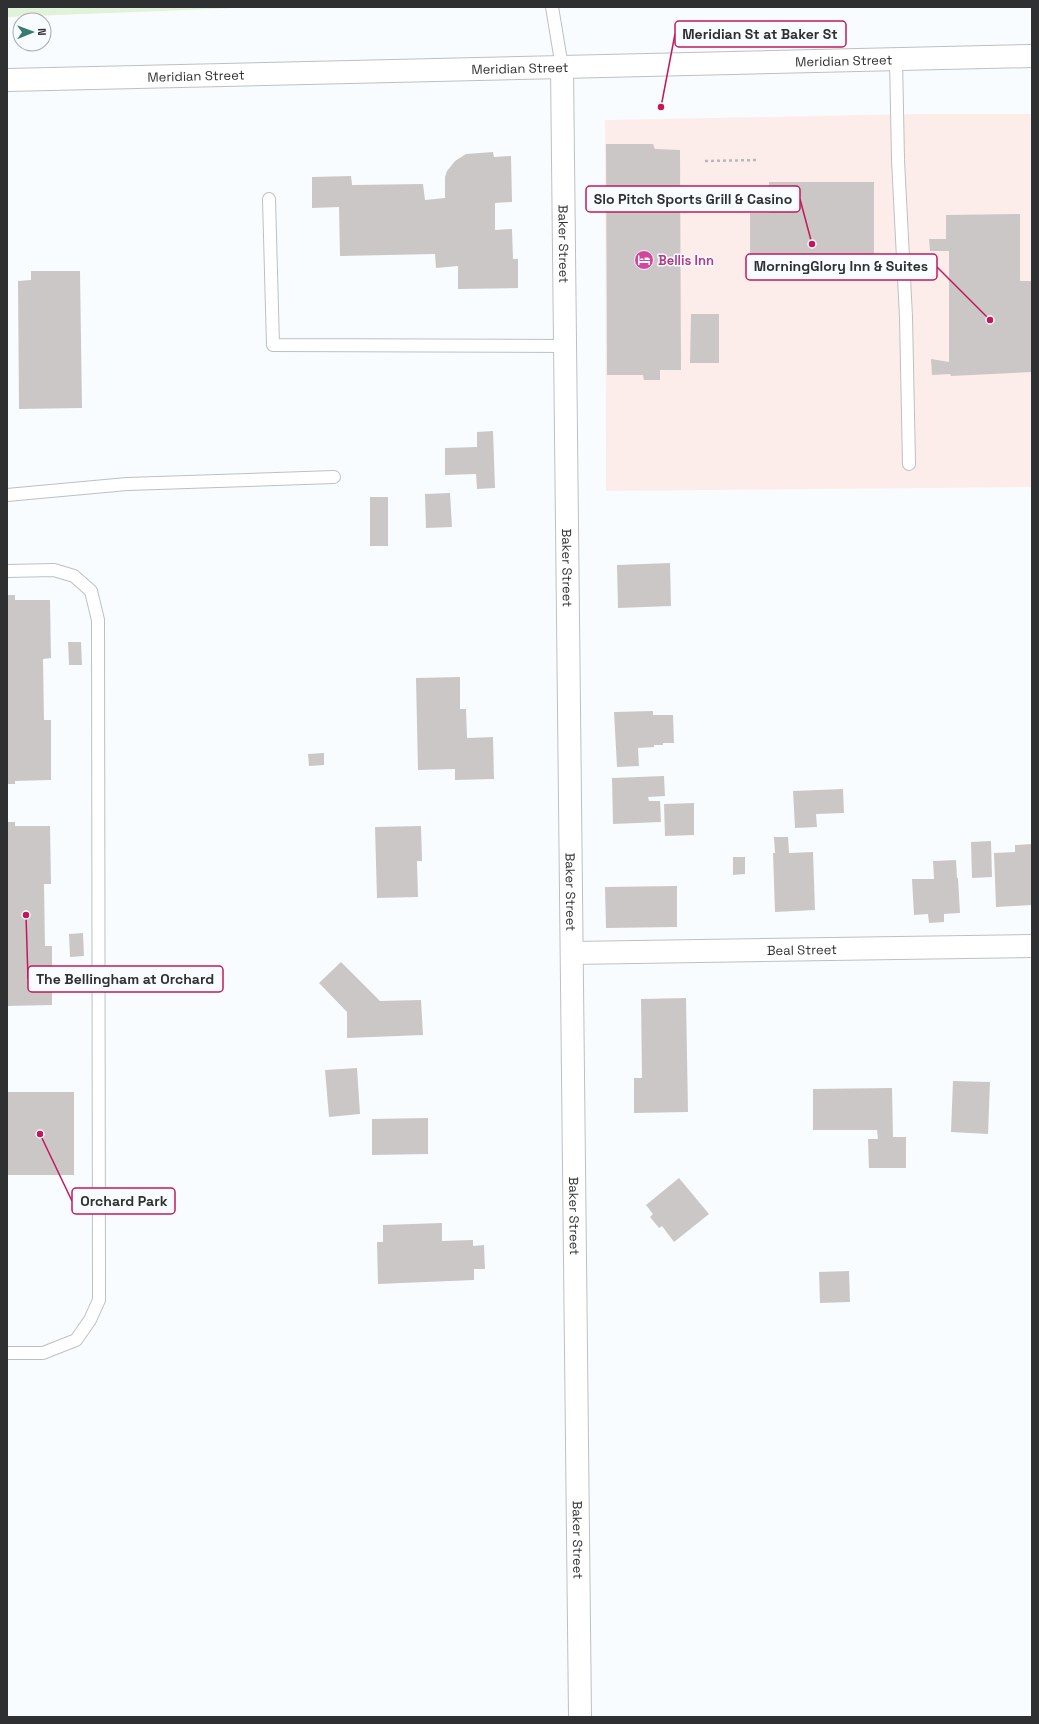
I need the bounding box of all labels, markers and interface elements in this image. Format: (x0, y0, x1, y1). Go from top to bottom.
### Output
north arrow (12, 12, 52, 52)
callout: Meridian St at Baker St (675, 21, 846, 47)
text: Meridian St at Baker St (682, 25, 838, 43)
text: N (35, 28, 49, 36)
street label: Meridian Street (795, 51, 893, 71)
street label: Meridian Street (471, 59, 569, 78)
street label: Meridian Street (147, 66, 245, 86)
callout: Slo Pitch Sports Grill & Casino (586, 186, 800, 212)
text: Slo Pitch Sports Grill & Casino (594, 190, 792, 208)
street label: Baker Street (555, 205, 572, 283)
hotel icon: Bellis Inn (633, 249, 655, 271)
place label: Bellis Inn (658, 252, 714, 269)
callout: MorningGlory Inn & Suites (746, 254, 937, 280)
text: MorningGlory Inn & Suites (754, 257, 928, 275)
street label: Baker Street (558, 529, 576, 607)
street label: Baker Street (562, 853, 579, 931)
street label: Beal Street (767, 941, 837, 959)
callout: The Bellingham at Orchard (28, 966, 223, 992)
text: The Bellingham at Orchard (36, 970, 214, 988)
street label: Baker Street (565, 1177, 583, 1255)
callout: Orchard Park (72, 1188, 175, 1214)
text: Orchard Park (80, 1192, 168, 1210)
street label: Baker Street (569, 1501, 586, 1579)

